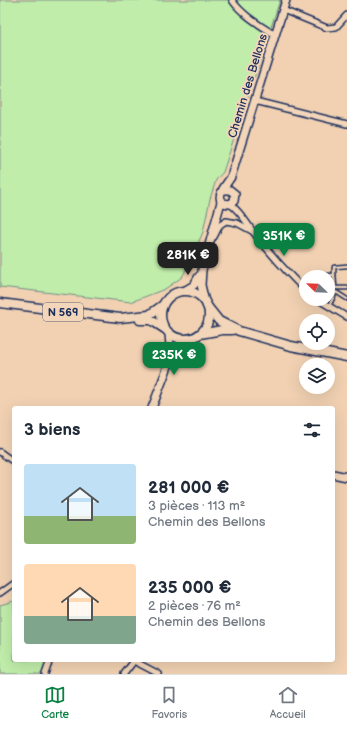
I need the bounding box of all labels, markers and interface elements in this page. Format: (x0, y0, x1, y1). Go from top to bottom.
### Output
street label: Chemin des Bellons (225, 32, 271, 140)
pin: 351K € (251, 223, 317, 257)
text: 351K € (263, 228, 305, 244)
pin: 281K € (155, 242, 221, 276)
text: 281K € (166, 247, 210, 263)
north arrow (299, 270, 335, 306)
map controls (299, 270, 335, 394)
road number: N 569 (43, 303, 83, 321)
button: locate (299, 314, 335, 350)
pin: 235K € (141, 342, 207, 376)
text: 235K € (152, 347, 196, 363)
button: layers (299, 358, 335, 394)
icon: filters (301, 419, 323, 441)
text: 3 biens (24, 420, 80, 440)
text: 281 000 € (148, 478, 229, 498)
icon: home (56, 480, 104, 528)
text: 3 pièces · 113 m² (148, 498, 245, 514)
text: Chemin des Bellons (148, 514, 265, 530)
text: 235 000 € (148, 578, 231, 598)
icon: home (56, 580, 104, 628)
text: 2 pièces · 76 m² (148, 598, 241, 614)
text: Chemin des Bellons (148, 614, 265, 630)
tab: Carte (41, 684, 69, 721)
tab: Favoris (151, 684, 187, 721)
tab: Accueil (270, 684, 306, 721)

